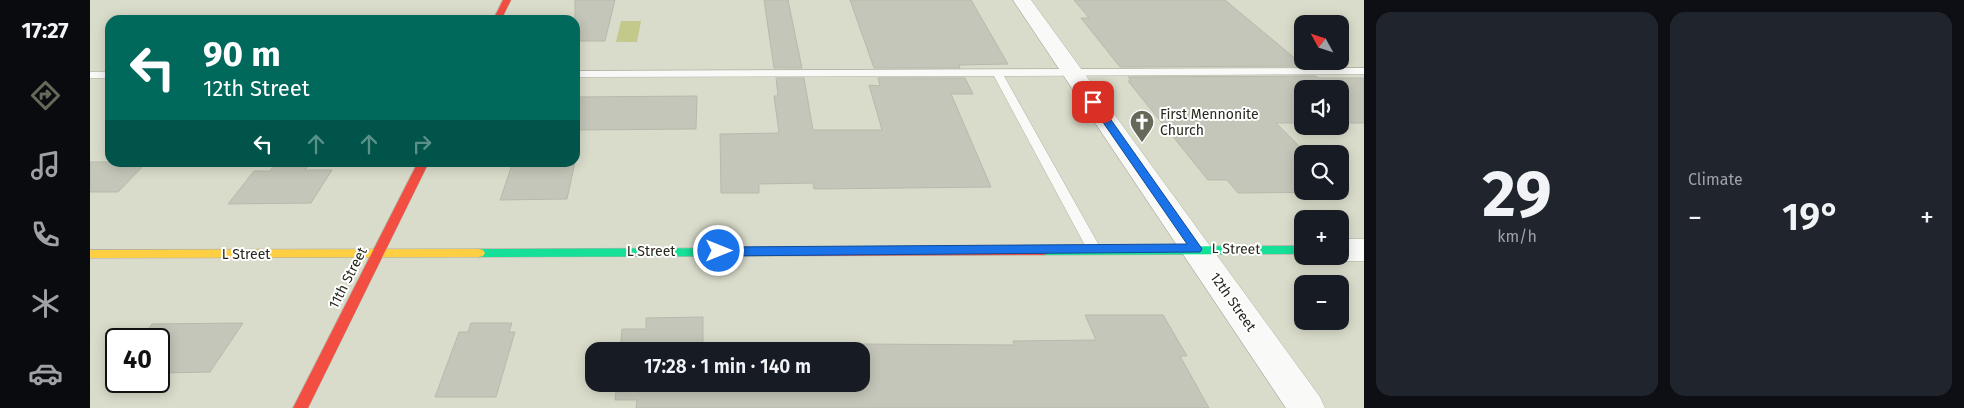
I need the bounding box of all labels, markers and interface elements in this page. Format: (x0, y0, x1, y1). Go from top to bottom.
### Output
north arrow (1294, 15, 1349, 70)
map controls (1294, 15, 1349, 330)
text: 17:27 (21, 17, 69, 44)
text: 90 m (203, 33, 281, 75)
icon: left (120, 35, 185, 100)
text: 12th Street (203, 75, 310, 102)
icon: directions (28, 78, 63, 113)
button: sound (1294, 80, 1349, 135)
pin (1072, 81, 1114, 123)
icon: arrive (1079, 88, 1107, 116)
place label: First Mennonite Church (1160, 106, 1259, 139)
church icon: First Mennonite Church (1129, 109, 1155, 143)
icon: left (249, 130, 277, 158)
icon: ahead (302, 130, 330, 158)
icon: ahead (355, 130, 383, 158)
icon: right (408, 130, 436, 158)
button: search (1294, 145, 1349, 200)
icon: music (28, 148, 63, 183)
text: 29 (1482, 155, 1552, 233)
text: Climate (1688, 170, 1743, 189)
text: 19° (1782, 194, 1840, 240)
text: − (1688, 201, 1702, 234)
text: + (1920, 201, 1934, 234)
button: + (1294, 210, 1349, 265)
icon: phone (28, 217, 63, 252)
position arrow (692, 224, 744, 276)
text: km/h (1497, 227, 1537, 246)
street label: L Street (1212, 240, 1261, 258)
street label: L Street (627, 243, 676, 260)
street label: 11th Street (325, 244, 371, 312)
street label: L Street (222, 246, 271, 263)
street label: 12th Street (1207, 269, 1260, 335)
button: − (1294, 275, 1349, 330)
icon: climate (28, 286, 63, 321)
speed limit sign: 40 (105, 328, 170, 393)
text: 17:28 · 1 min · 140 m (644, 355, 811, 378)
icon: car (28, 356, 63, 391)

